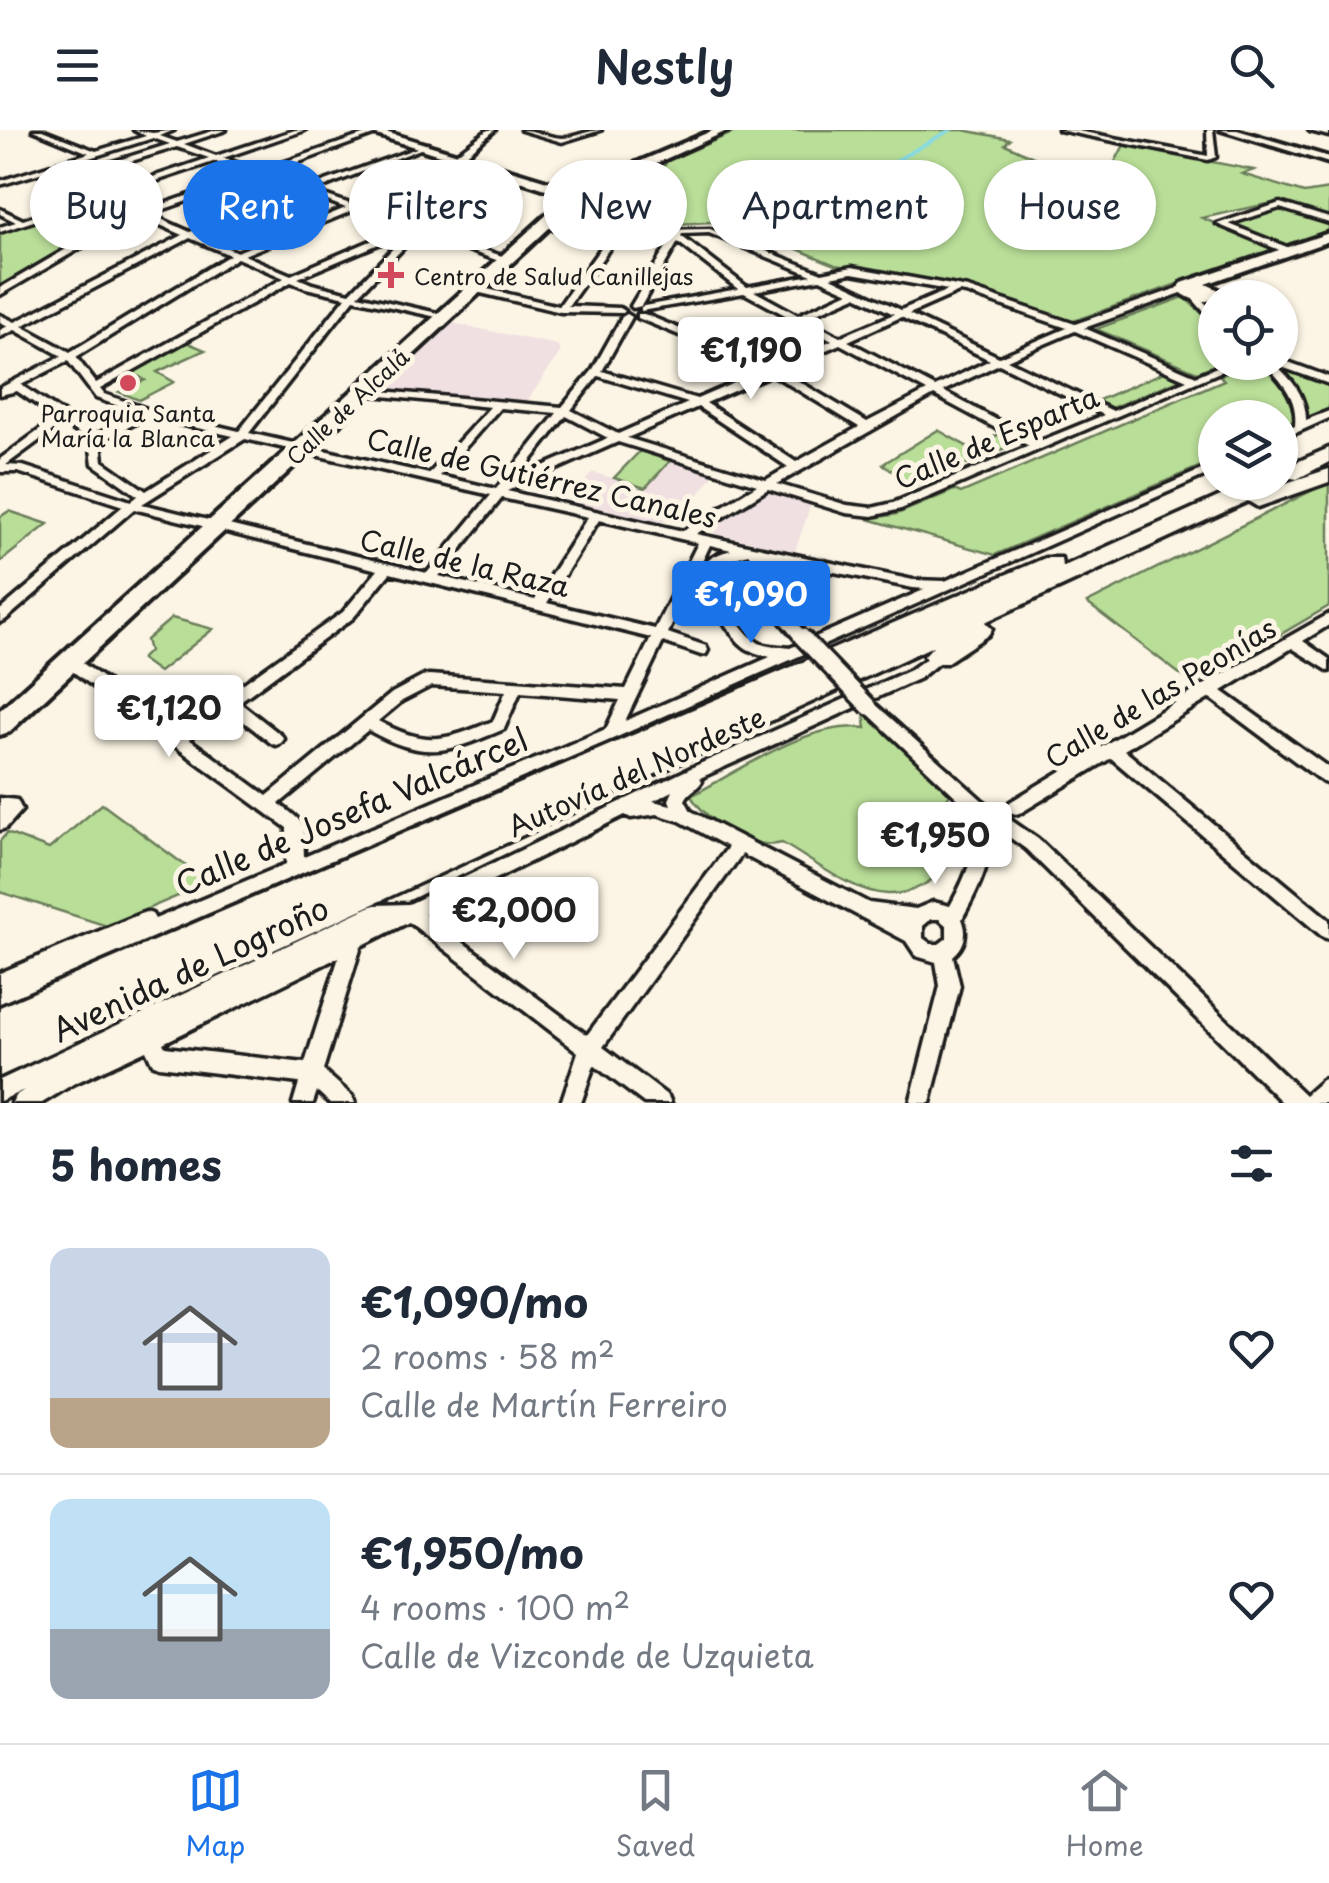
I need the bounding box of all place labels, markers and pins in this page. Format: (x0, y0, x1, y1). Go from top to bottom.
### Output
place label: Centro de Salud Canillejas (414, 259, 693, 292)
marker: Centro de Salud Canillejas (378, 262, 404, 288)
pin: €1,190 (670, 317, 832, 402)
marker: Parroquia Santa María la Blanca (117, 372, 139, 394)
place label: Parroquia Santa María la Blanca (41, 396, 216, 454)
pin: €1,090 (670, 561, 832, 646)
pin: €1,120 (88, 675, 250, 760)
pin: €1,950 (854, 802, 1016, 887)
pin: €2,000 (433, 877, 595, 962)

